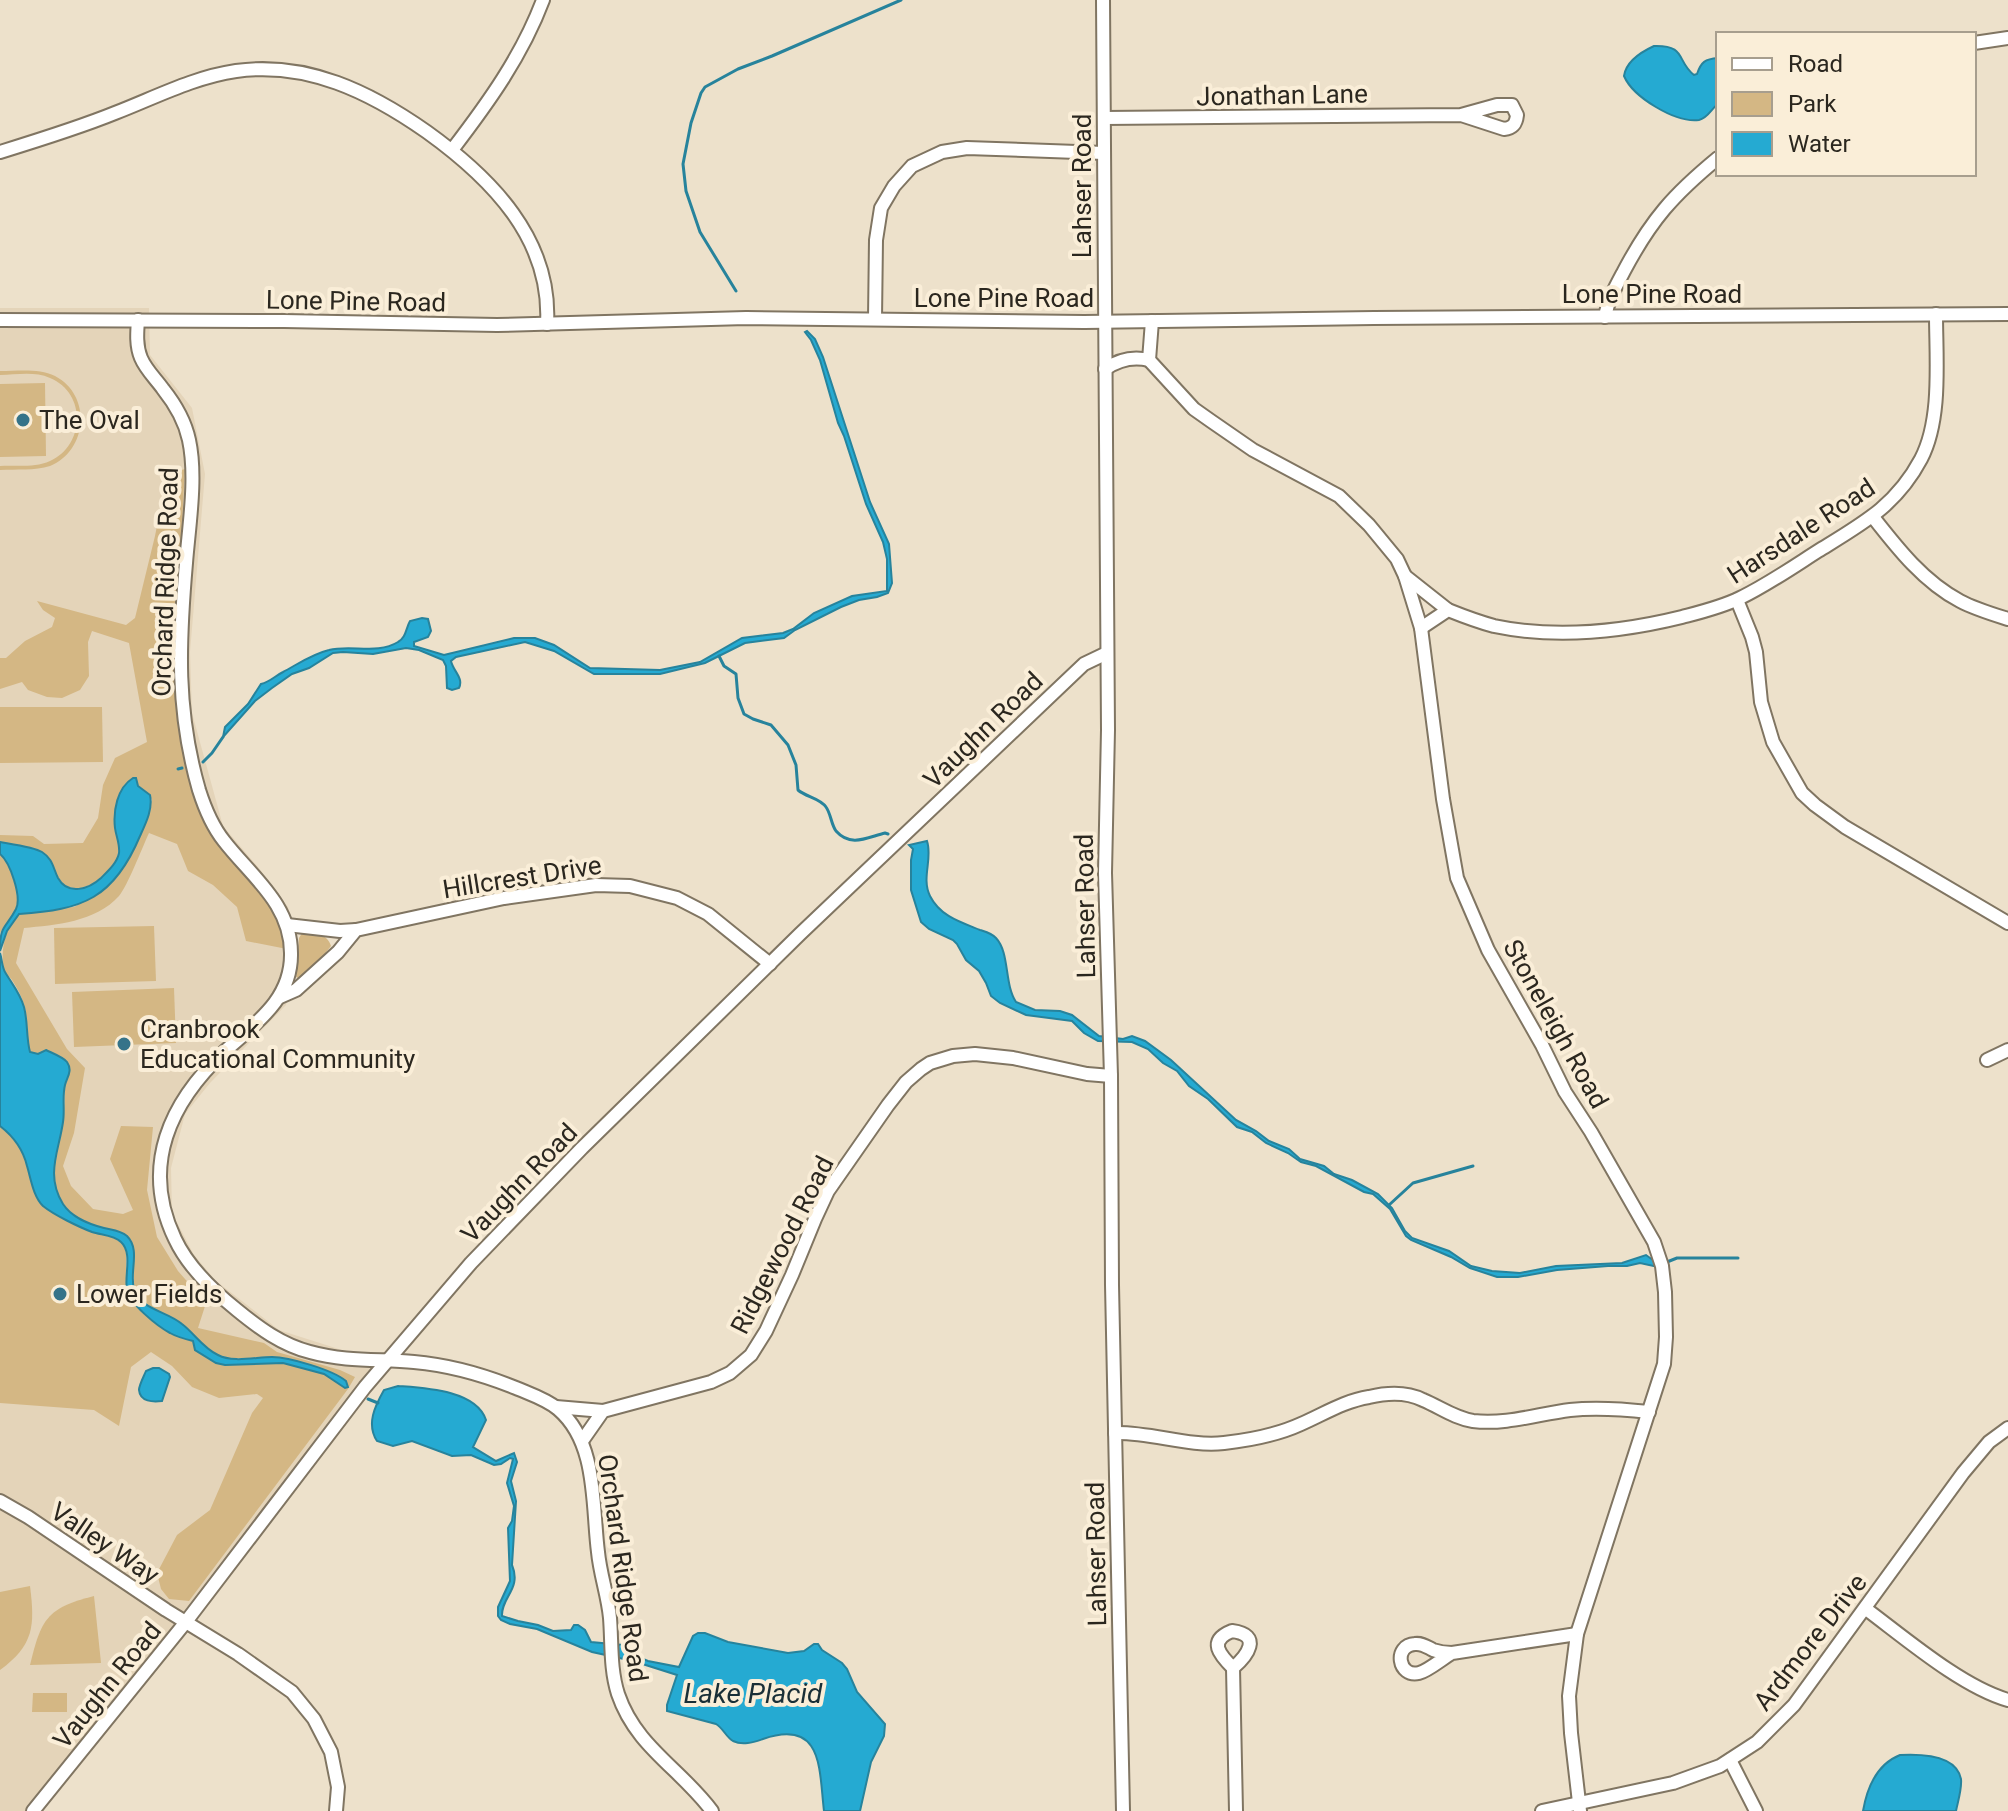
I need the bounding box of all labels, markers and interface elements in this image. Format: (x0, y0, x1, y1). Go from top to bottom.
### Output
legend (1716, 32, 1976, 176)
text: Road (1788, 50, 1843, 78)
street label: Jonathan Lane (1196, 79, 1368, 111)
text: Park (1788, 90, 1837, 118)
street label: Lahser Road (1067, 114, 1097, 258)
text: Water (1788, 130, 1851, 158)
street label: Lone Pine Road (1562, 279, 1742, 309)
street label: Lone Pine Road (914, 283, 1094, 313)
street label: Lone Pine Road (266, 284, 446, 318)
place label: The Oval (39, 405, 140, 435)
marker: The Oval (14, 411, 32, 429)
street label: Orchard Ridge Road (146, 467, 184, 697)
street label: Harsdale Road (1722, 472, 1880, 590)
street label: Vaughn Road (917, 666, 1049, 794)
street label: Lahser Road (1069, 833, 1101, 979)
street label: Hillcrest Drive (441, 850, 603, 904)
street label: Stoneleigh Road (1497, 934, 1615, 1114)
place label: Cranbrook Educational Community (140, 1014, 415, 1074)
marker: Cranbrook Educational Community (115, 1035, 133, 1053)
street label: Vaughn Road (455, 1117, 583, 1249)
street label: Ridgewood Road (724, 1151, 840, 1339)
place label: Lower Fields (76, 1279, 222, 1309)
marker: Lower Fields (51, 1285, 69, 1303)
street label: Orchard Ridge Road (592, 1452, 654, 1684)
street label: Lahser Road (1080, 1481, 1112, 1627)
street label: Valley Way (45, 1496, 165, 1590)
street label: Ardmore Drive (1747, 1568, 1873, 1716)
street label: Vaughn Road (47, 1616, 167, 1754)
water label: Lake Placid (684, 1677, 823, 1710)

